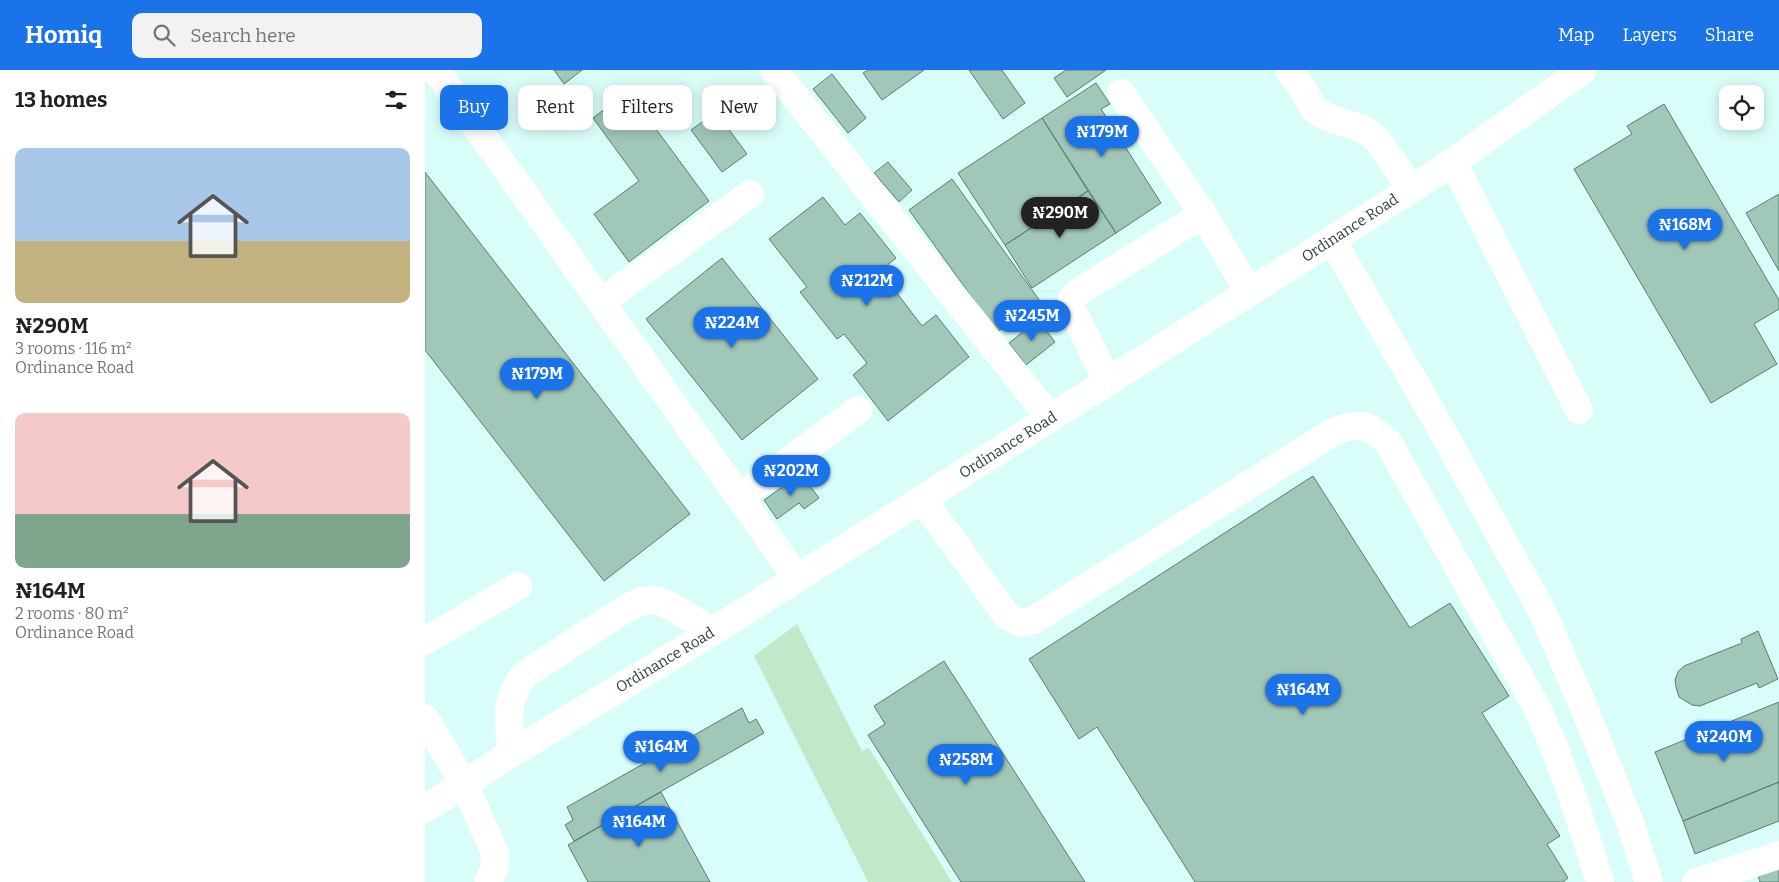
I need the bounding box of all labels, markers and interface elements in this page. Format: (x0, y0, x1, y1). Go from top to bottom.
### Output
search box (132, 13, 482, 58)
text: Homiq (25, 21, 102, 49)
icon: search (150, 21, 178, 49)
text: Search here (190, 24, 296, 47)
text: Map (1558, 24, 1594, 46)
text: Layers (1622, 24, 1677, 46)
text: Share (1705, 24, 1754, 46)
chip: Buy (440, 85, 508, 130)
chip: Rent (518, 85, 593, 130)
chip: Filters (603, 85, 692, 130)
chip: New (702, 85, 776, 130)
map controls (1719, 85, 1764, 130)
button: locate (1719, 85, 1764, 130)
icon: filters (382, 86, 410, 114)
text: 13 homes (15, 87, 107, 113)
pin: ₦179M (1067, 116, 1137, 158)
text: ₦179M (1076, 122, 1128, 141)
icon: home (168, 181, 258, 271)
street label: Ordinance Road (1298, 190, 1402, 266)
pin: ₦290M (1025, 196, 1095, 239)
text: ₦290M (1032, 203, 1088, 222)
pin: ₦168M (1650, 208, 1720, 251)
text: ₦168M (1658, 215, 1712, 234)
pin: ₦212M (832, 264, 902, 307)
text: ₦212M (841, 271, 893, 290)
pin: ₦245M (997, 300, 1067, 342)
pin: ₦224M (697, 306, 767, 349)
text: ₦245M (1005, 306, 1059, 325)
text: ₦290M (15, 313, 89, 339)
text: ₦224M (704, 313, 760, 332)
text: 3 rooms · 116 m² (15, 339, 132, 358)
text: Ordinance Road (15, 358, 134, 377)
pin: ₦179M (502, 358, 572, 400)
text: ₦179M (511, 364, 563, 383)
street label: Ordinance Road (956, 408, 1060, 482)
icon: home (168, 446, 258, 536)
pin: ₦202M (756, 454, 826, 497)
text: ₦202M (763, 461, 819, 480)
text: ₦164M (15, 578, 85, 604)
text: 2 rooms · 80 m² (15, 604, 129, 623)
text: Ordinance Road (15, 623, 134, 642)
street label: Ordinance Road (613, 623, 718, 696)
pin: ₦164M (1268, 674, 1338, 716)
text: ₦164M (1276, 680, 1330, 699)
pin: ₦240M (1689, 720, 1759, 763)
text: ₦240M (1696, 727, 1752, 746)
pin: ₦164M (626, 730, 696, 773)
text: ₦164M (634, 737, 688, 756)
pin: ₦258M (931, 744, 1001, 786)
text: ₦258M (939, 750, 993, 769)
pin: ₦164M (604, 806, 674, 848)
text: ₦164M (612, 812, 666, 831)

